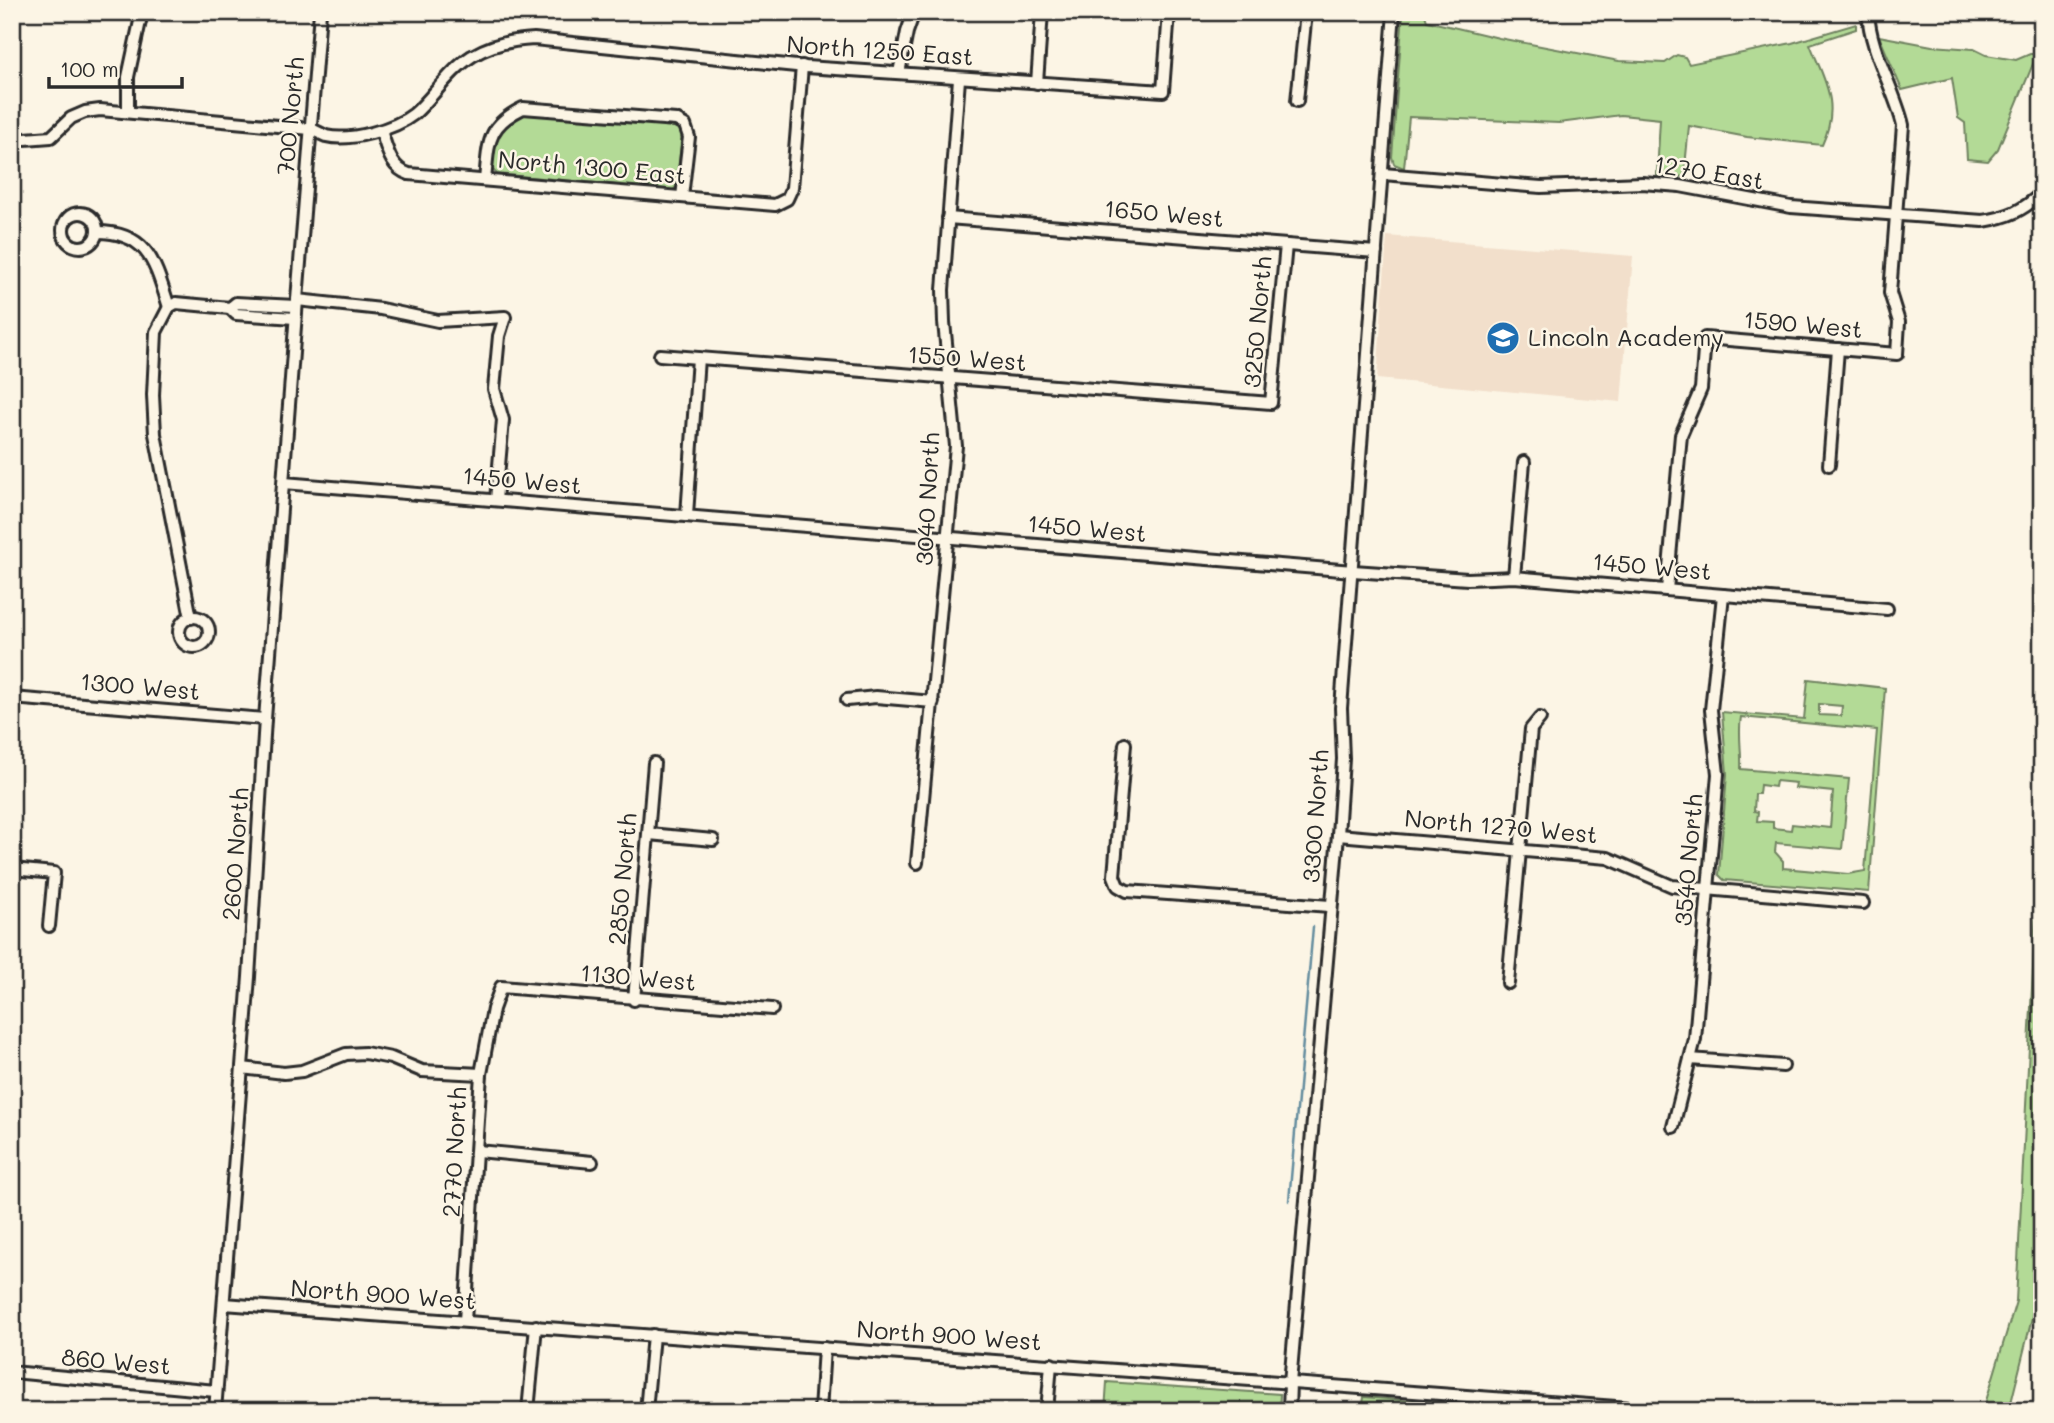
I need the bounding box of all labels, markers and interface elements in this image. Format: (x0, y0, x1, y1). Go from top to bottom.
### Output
street label: North 1250 East (786, 28, 975, 71)
scale bar (49, 46, 182, 90)
text: 100 m (60, 55, 119, 82)
street label: 700 North (269, 55, 310, 176)
street label: North 1300 East (497, 143, 688, 190)
street label: 1270 East (1652, 148, 1766, 195)
street label: 1650 West (1103, 192, 1225, 233)
street label: 3250 North (1235, 255, 1278, 389)
street label: 1590 West (1742, 303, 1864, 344)
school or university icon: Lincoln Academy (1484, 319, 1522, 357)
place label: Lincoln Academy (1528, 321, 1724, 352)
street label: 1550 West (906, 338, 1028, 377)
street label: 3040 North (908, 431, 945, 566)
street label: 1450 West (461, 459, 583, 500)
street label: 1450 West (1026, 507, 1148, 548)
street label: 1450 West (1591, 545, 1713, 586)
street label: 1300 West (79, 665, 201, 706)
street label: 3300 North (1294, 748, 1335, 884)
street label: 2600 North (214, 786, 255, 921)
street label: 3540 North (1666, 792, 1709, 927)
street label: North 1270 West (1403, 802, 1599, 849)
street label: 2850 North (600, 812, 643, 946)
street label: 1130 West (579, 956, 697, 997)
street label: 2770 North (435, 1086, 472, 1218)
street label: North 900 West (290, 1272, 477, 1315)
street label: North 900 West (856, 1313, 1043, 1356)
street label: 860 West (60, 1340, 172, 1381)

